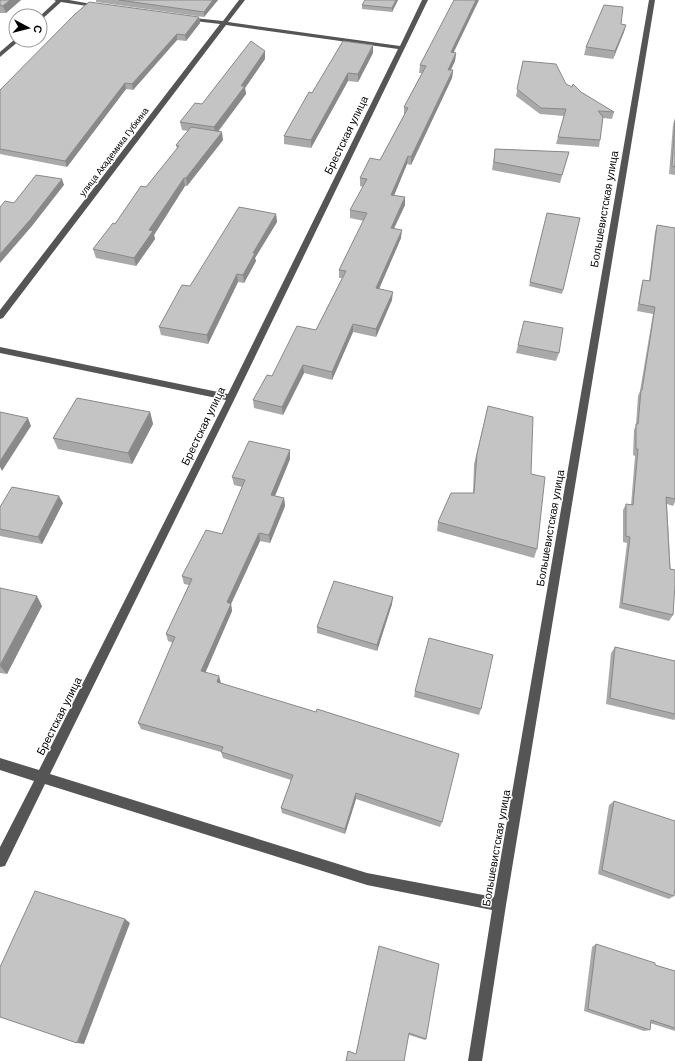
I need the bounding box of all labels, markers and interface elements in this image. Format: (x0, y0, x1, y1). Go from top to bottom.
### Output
north arrow (8, 8, 48, 48)
text: С (30, 24, 45, 34)
street label: Брестская улица (321, 93, 371, 177)
street label: улица Академика Губкина (77, 105, 151, 199)
street label: Большевистская улица (587, 149, 621, 269)
street label: Брестская улица (178, 384, 228, 468)
street label: Большевистская улица (533, 468, 567, 588)
street label: Брестская улица (33, 674, 85, 757)
street label: Большевистская улица (479, 788, 513, 908)

